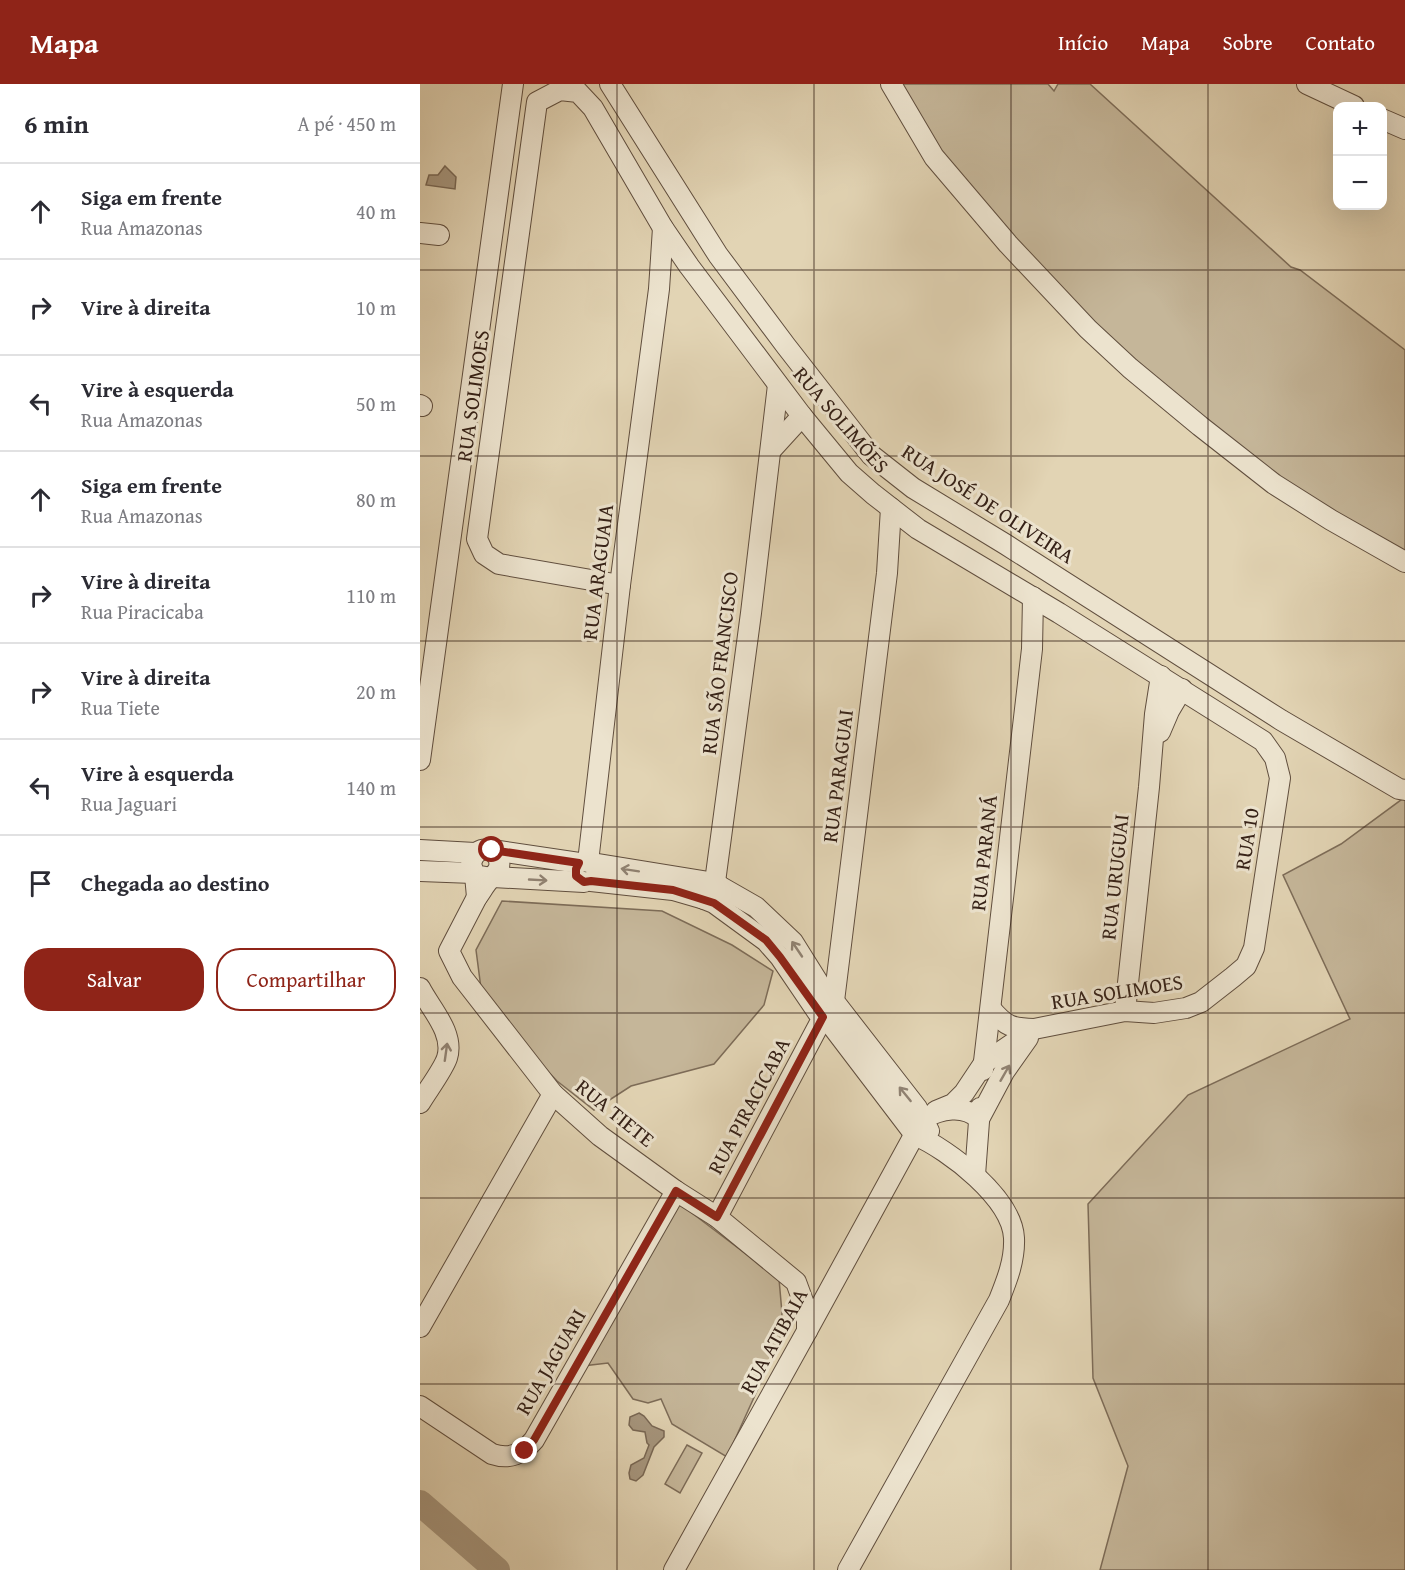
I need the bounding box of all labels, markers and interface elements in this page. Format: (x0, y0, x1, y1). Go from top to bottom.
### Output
text: Mapa (30, 22, 99, 63)
text: Início (1058, 27, 1108, 58)
text: Mapa (1141, 27, 1190, 58)
text: Sobre (1223, 27, 1273, 58)
text: Contato (1306, 27, 1375, 58)
map controls (1333, 102, 1387, 210)
button: + (1333, 102, 1387, 156)
text: 6 min (24, 104, 89, 143)
text: A pé · 450 m (298, 109, 396, 138)
button: − (1333, 156, 1387, 210)
text: Siga em frente (81, 181, 222, 213)
icon: ahead (24, 195, 57, 228)
text: 40 m (356, 197, 396, 226)
text: Rua Amazonas (81, 213, 203, 242)
icon: right (24, 291, 57, 324)
text: Vire à direita (81, 291, 211, 323)
text: 10 m (356, 293, 396, 322)
street label: RUA SOLIMOES (448, 328, 497, 464)
street label: RUA SOLIMÕES (786, 359, 897, 480)
text: Vire à esquerda (81, 373, 234, 405)
icon: left (24, 387, 57, 420)
text: 50 m (356, 389, 396, 418)
text: Rua Amazonas (81, 405, 203, 434)
street label: RUA JOSÉ DE OLIVEIRA (896, 436, 1081, 571)
text: Siga em frente (81, 469, 222, 501)
icon: ahead (24, 483, 57, 516)
text: 80 m (356, 485, 396, 514)
text: Rua Amazonas (81, 501, 203, 530)
street label: RUA ARAGUAIA (574, 502, 621, 642)
text: Vire à direita (81, 565, 211, 597)
street label: RUA SÃO FRANCISCO (693, 570, 746, 756)
icon: right (24, 579, 57, 612)
text: 110 m (346, 581, 396, 610)
text: Rua Piracicaba (81, 597, 204, 626)
text: Vire à direita (81, 661, 211, 693)
icon: right (24, 675, 57, 708)
text: 20 m (356, 677, 396, 706)
text: Rua Tiete (81, 693, 160, 722)
street label: RUA PARAGUAI (814, 708, 861, 844)
text: Vire à esquerda (81, 757, 234, 789)
icon: left (24, 771, 57, 804)
text: 140 m (346, 773, 396, 802)
text: Rua Jaguari (81, 789, 177, 818)
street label: RUA PARANÁ (962, 793, 1005, 912)
street label: RUA 10 (1226, 806, 1267, 872)
street label: RUA URUGUAI (1092, 812, 1137, 941)
route start (478, 836, 504, 862)
one-way arrow (621, 864, 641, 875)
icon: arrive (24, 867, 57, 900)
text: Chegada ao destino (81, 867, 269, 899)
one-way arrow (528, 874, 548, 885)
one-way arrow (791, 941, 803, 957)
button: Salvar (24, 948, 204, 1011)
button: Compartilhar (216, 948, 396, 1011)
street label: RUA SOLIMOES (1049, 966, 1185, 1017)
street label: RUA PIRACICABA (700, 1032, 798, 1180)
one-way arrow (441, 1043, 452, 1062)
one-way arrow (999, 1065, 1011, 1082)
street label: RUA TIETE (569, 1071, 662, 1154)
one-way arrow (899, 1086, 912, 1102)
street label: RUA ATIBAIA (732, 1282, 815, 1399)
street label: RUA JAGUARI (508, 1303, 593, 1420)
route end (511, 1437, 537, 1463)

